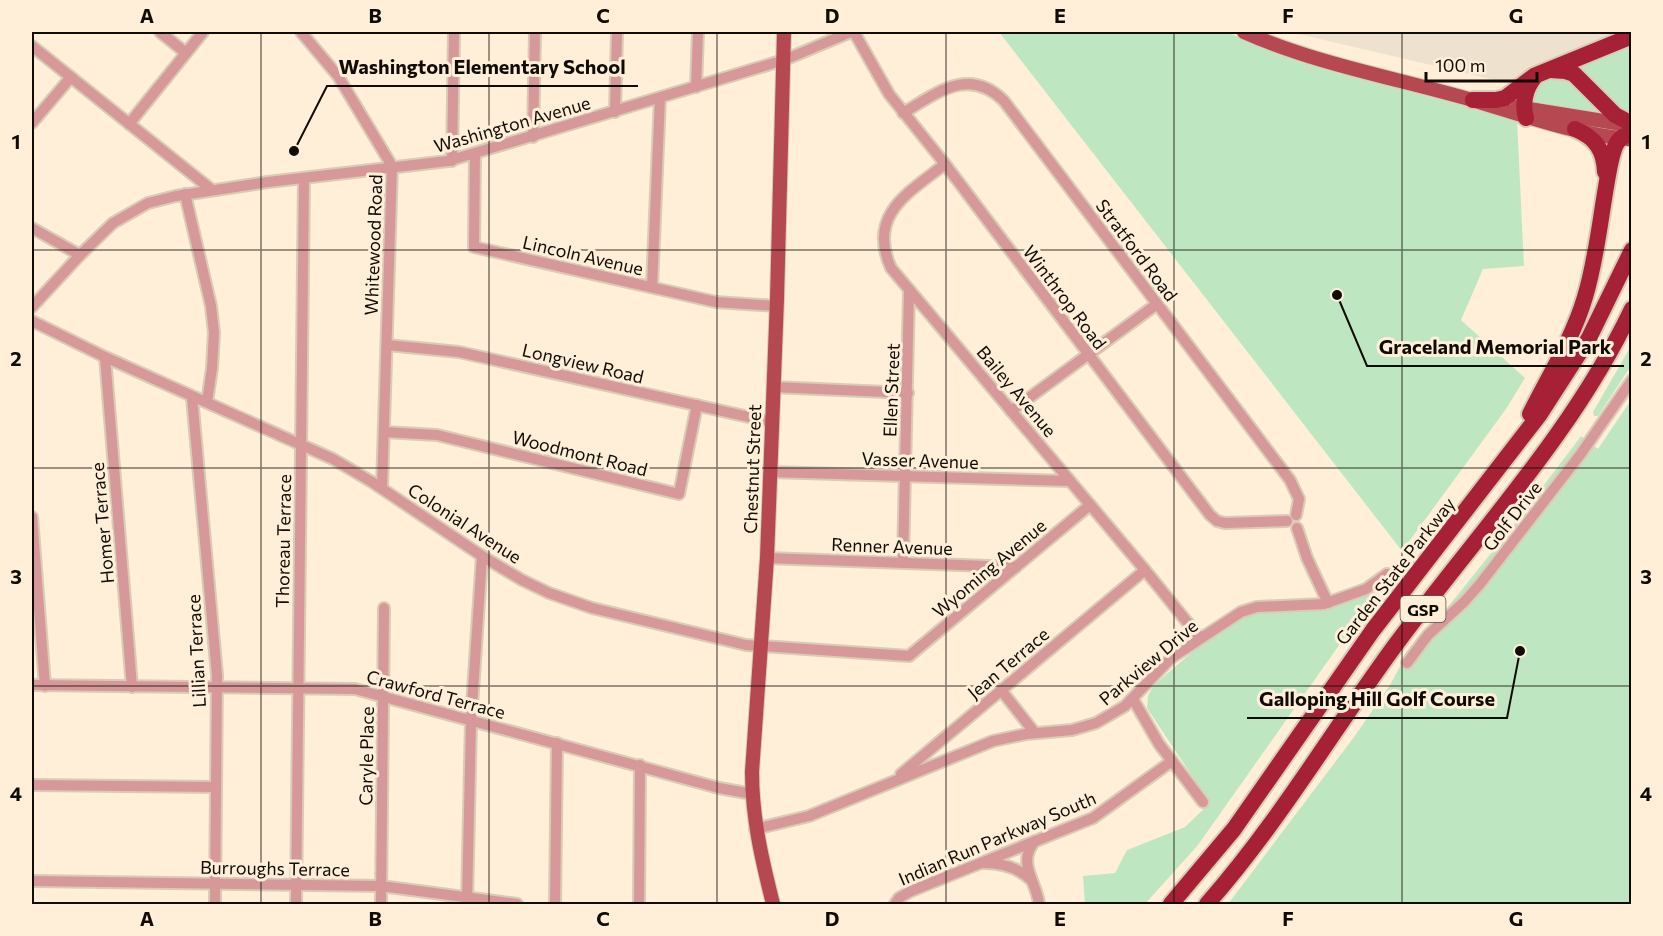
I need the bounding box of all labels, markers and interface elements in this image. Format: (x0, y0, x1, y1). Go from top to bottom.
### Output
text: A (140, 3, 154, 27)
text: B (368, 3, 382, 27)
text: C (596, 3, 610, 27)
text: D (825, 3, 839, 27)
text: E (1054, 3, 1066, 27)
text: F (1282, 3, 1294, 27)
text: G (1509, 3, 1523, 27)
scale bar (1426, 45, 1537, 83)
callout: Washington Elementary School (327, 48, 638, 86)
text: Washington Elementary School (338, 54, 626, 78)
text: 100 m (1435, 54, 1485, 76)
street label: Washington Avenue (431, 91, 593, 157)
text: 1 (11, 129, 21, 153)
text: 1 (1641, 129, 1651, 153)
street label: Whitewood Road (360, 174, 386, 316)
street label: Stratford Road (1092, 195, 1182, 305)
street label: Lincoln Avenue (520, 230, 646, 280)
street label: Winthrop Road (1019, 241, 1111, 353)
callout: Graceland Memorial Park (1367, 328, 1624, 366)
text: Graceland Memorial Park (1379, 334, 1612, 358)
street label: Longview Road (520, 338, 646, 388)
street label: Bailey Avenue (972, 341, 1062, 441)
street label: Ellen Street (878, 343, 904, 437)
text: 2 (10, 346, 22, 370)
text: 2 (1640, 346, 1652, 370)
street label: Chestnut Street (739, 404, 765, 534)
street label: Woodmont Road (510, 426, 650, 480)
street label: Vasser Avenue (861, 447, 979, 473)
street label: Homer Terrace (86, 461, 118, 585)
street label: Thoreau Terrace (271, 474, 295, 608)
street label: Golf Drive (1478, 477, 1546, 555)
street label: Colonial Avenue (404, 478, 526, 568)
street label: Garden State Parkway (1331, 493, 1459, 649)
street label: Wyoming Avenue (928, 514, 1050, 622)
street label: Renner Avenue (831, 533, 953, 559)
text: 3 (10, 564, 22, 588)
text: 3 (1640, 564, 1652, 588)
street label: Lillian Terrace (182, 594, 210, 708)
road number: GSP (1400, 596, 1446, 622)
street label: Parkview Drive (1094, 614, 1202, 710)
street label: Jean Terrace (963, 623, 1053, 703)
street label: Crawford Terrace (364, 665, 508, 723)
callout: Galloping Hill Golf Course (1247, 680, 1507, 718)
text: Galloping Hill Golf Course (1259, 686, 1495, 710)
street label: Caryle Place (354, 706, 378, 806)
text: 4 (10, 781, 22, 805)
text: 4 (1640, 781, 1652, 805)
street label: Indian Run Parkway South (895, 786, 1099, 890)
street label: Burroughs Terrace (200, 856, 350, 880)
text: A (140, 906, 154, 930)
text: B (368, 906, 382, 930)
text: C (596, 906, 610, 930)
text: D (825, 906, 839, 930)
text: E (1054, 906, 1066, 930)
text: F (1282, 906, 1294, 930)
text: G (1509, 906, 1523, 930)

